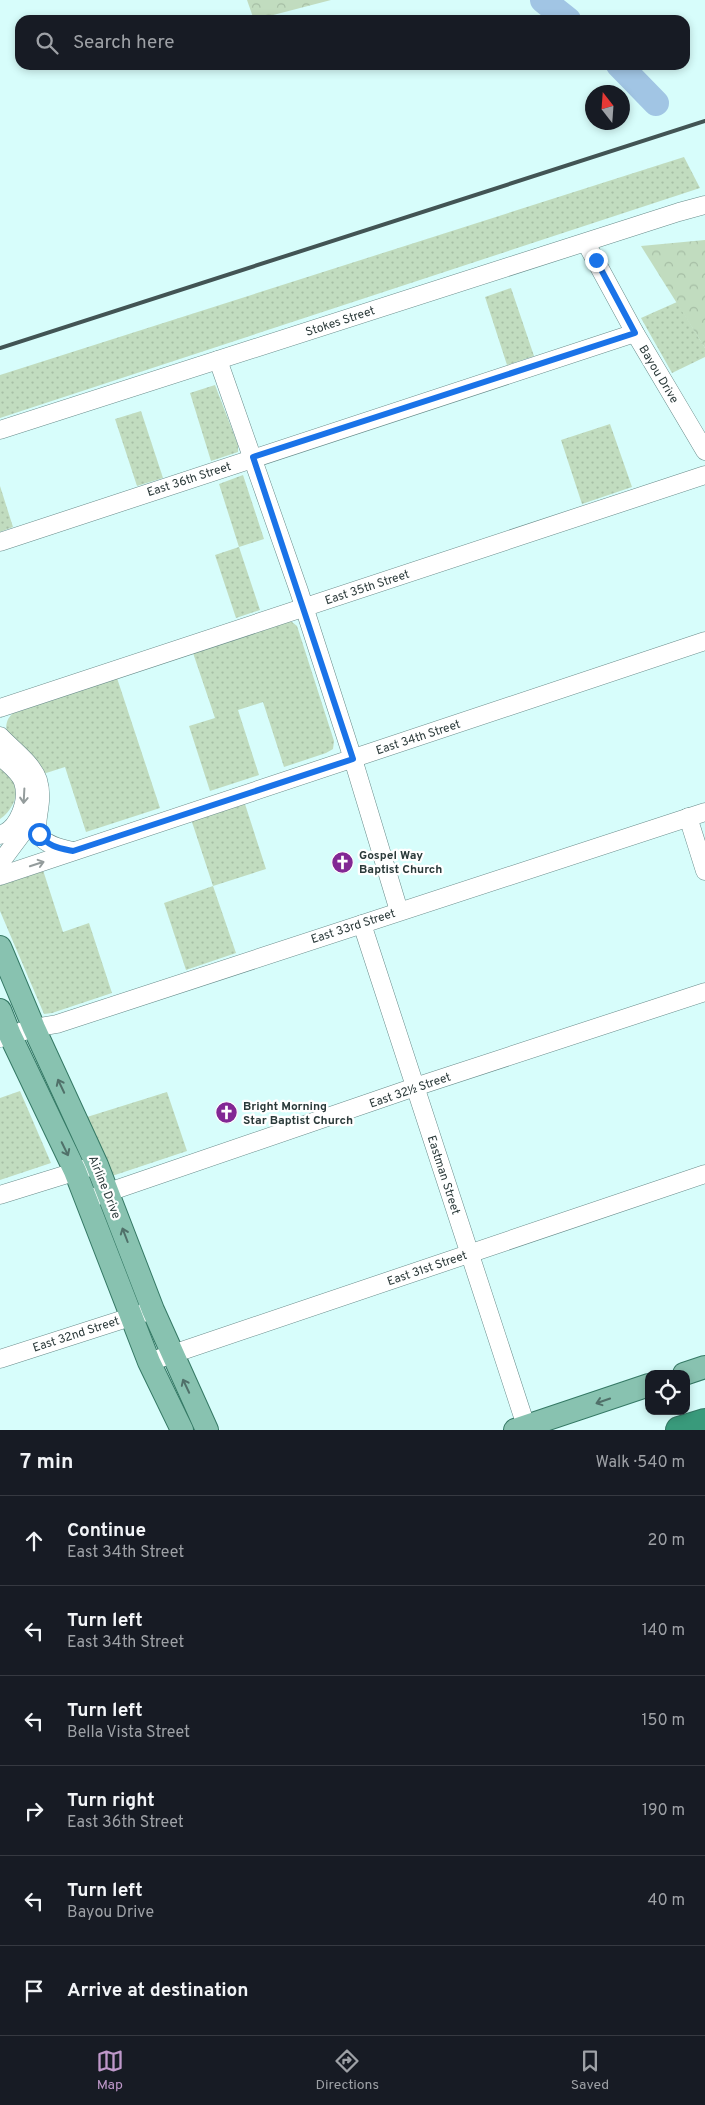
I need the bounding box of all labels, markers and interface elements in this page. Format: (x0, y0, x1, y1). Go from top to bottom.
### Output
search box (15, 15, 690, 70)
icon: search (33, 29, 61, 57)
text: Search here (73, 31, 175, 55)
north arrow (585, 85, 630, 130)
route end (585, 249, 608, 272)
street label: Stokes Street (304, 303, 377, 341)
street label: Bayou Drive (634, 342, 682, 407)
street label: East 36th Street (145, 459, 233, 501)
street label: East 35th Street (323, 567, 412, 609)
street label: East 34th Street (374, 717, 463, 759)
one-way arrow (19, 787, 28, 803)
route start (28, 823, 51, 846)
place label: Gospel Way Baptist Church (359, 848, 442, 878)
church icon: Gospel Way Baptist Church (331, 850, 355, 874)
one-way arrow (28, 858, 44, 868)
street label: East 33rd Street (309, 906, 398, 948)
street label: East 32½ Street (367, 1070, 453, 1112)
one-way arrow (55, 1079, 65, 1094)
place label: Bright Morning Star Baptist Church (243, 1099, 353, 1129)
church icon: Bright Morning Star Baptist Church (215, 1101, 239, 1125)
street label: Eastman Street (423, 1134, 463, 1217)
one-way arrow (60, 1141, 70, 1156)
street label: Airline Drive (84, 1153, 124, 1221)
one-way arrow (120, 1228, 129, 1244)
street label: East 31st Street (385, 1248, 469, 1290)
street label: East 32nd Street (31, 1313, 122, 1356)
map controls (645, 1370, 690, 1415)
button: locate (645, 1370, 690, 1415)
one-way arrow (181, 1379, 191, 1394)
one-way arrow (595, 1397, 611, 1406)
text: 7 min (20, 1449, 73, 1476)
text: Walk · 540 m (596, 1453, 685, 1473)
text: Continue (67, 1519, 146, 1543)
icon: ahead (20, 1527, 48, 1555)
text: 20 m (648, 1531, 685, 1551)
text: East 34th Street (67, 1543, 184, 1563)
text: Turn left (67, 1609, 143, 1633)
icon: left (20, 1617, 48, 1645)
text: 140 m (642, 1621, 685, 1641)
text: East 34th Street (67, 1633, 184, 1653)
text: Turn left (67, 1699, 143, 1723)
icon: left (20, 1707, 48, 1735)
text: 150 m (642, 1711, 685, 1731)
text: Bella Vista Street (67, 1723, 190, 1743)
text: Turn right (67, 1789, 155, 1813)
icon: right (20, 1797, 48, 1825)
text: 190 m (642, 1801, 685, 1821)
text: East 36th Street (67, 1813, 184, 1833)
text: Turn left (67, 1879, 143, 1903)
icon: left (20, 1887, 48, 1915)
text: 40 m (647, 1891, 685, 1911)
text: Bayou Drive (67, 1903, 154, 1923)
icon: arrive (20, 1977, 48, 2005)
text: Arrive at destination (67, 1979, 248, 2003)
tab: Map (96, 2047, 124, 2094)
tab: Directions (315, 2047, 379, 2094)
tab: Saved (571, 2047, 609, 2094)

